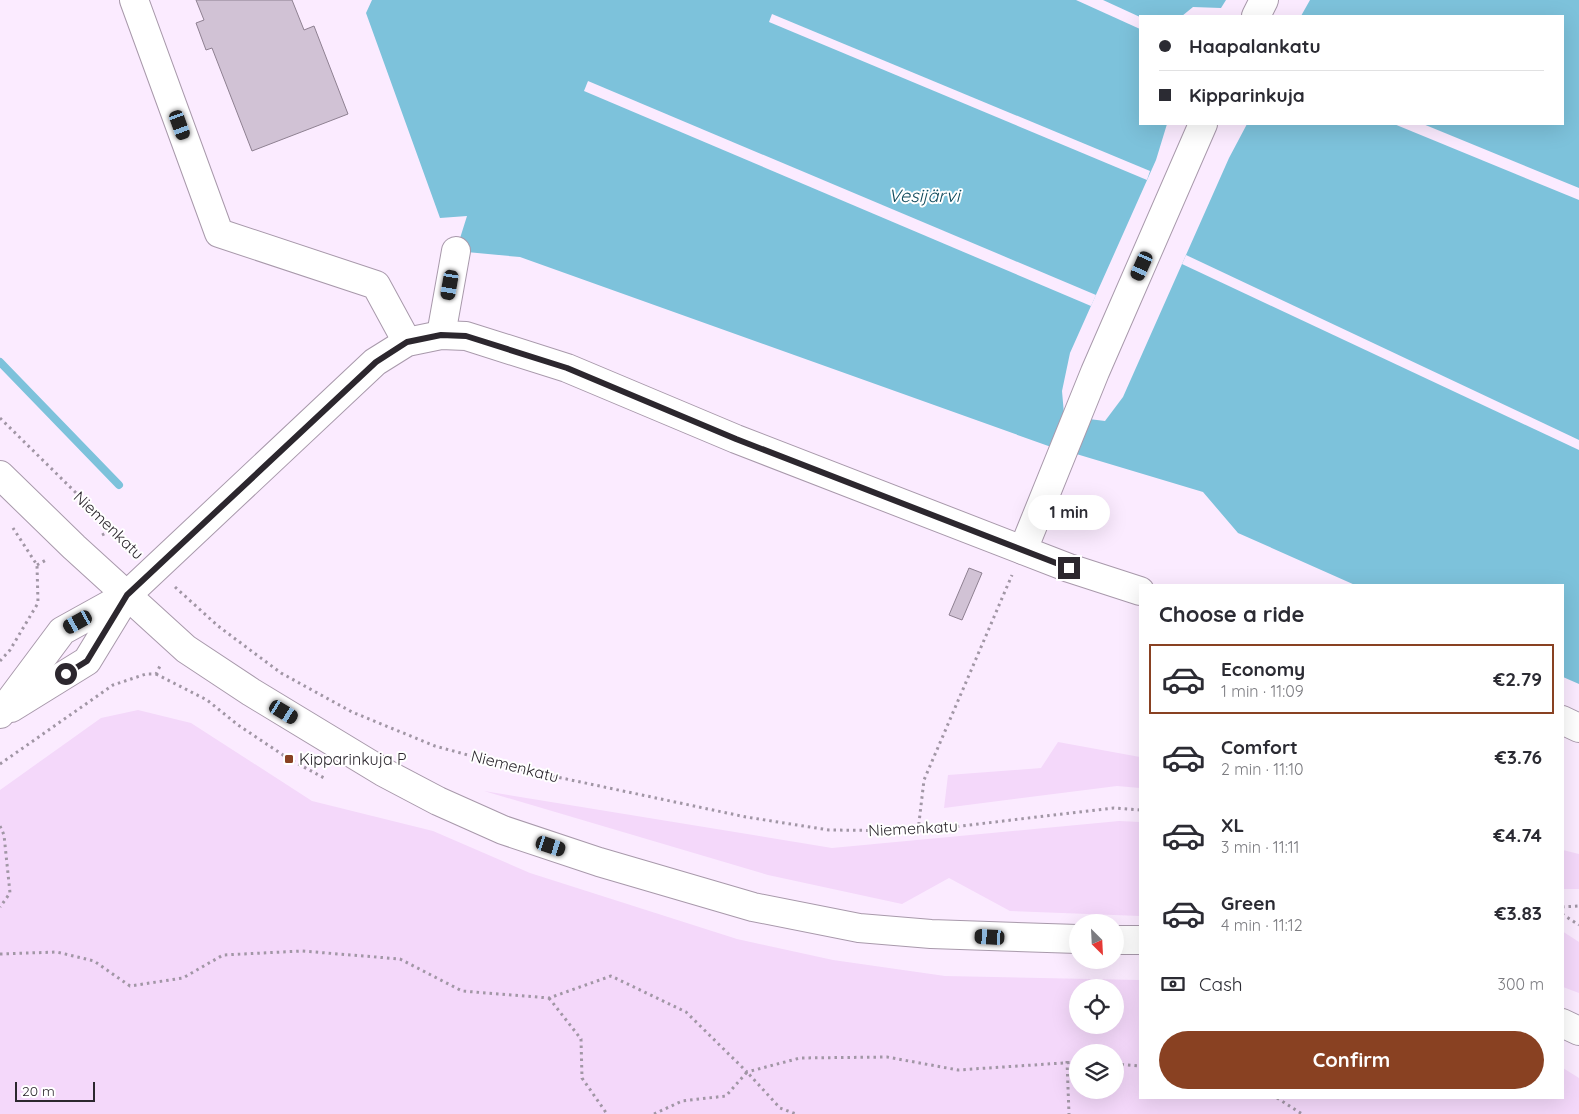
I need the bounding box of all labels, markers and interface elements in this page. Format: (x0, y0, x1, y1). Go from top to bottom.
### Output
text: Haapalankatu (1189, 34, 1321, 58)
text: Kipparinkuja (1189, 83, 1305, 107)
car (167, 108, 192, 142)
water label: Vesijärvi (889, 184, 962, 207)
car (1129, 249, 1154, 283)
car (440, 269, 459, 301)
street label: Niemenkatu (70, 487, 148, 563)
callout: 1 min (1028, 496, 1110, 530)
text: 1 min (1050, 502, 1088, 522)
route end (1058, 557, 1080, 579)
text: Choose a ride (1159, 600, 1304, 628)
car (61, 608, 94, 636)
icon: car (1161, 657, 1206, 702)
text: Economy (1221, 657, 1305, 681)
route start (55, 663, 77, 685)
text: €2.79 (1493, 667, 1542, 691)
text: 1 min · 11:09 (1221, 681, 1304, 701)
car (267, 698, 300, 726)
icon: car (1161, 735, 1206, 780)
text: Comfort (1221, 735, 1298, 759)
street label: Niemenkatu (469, 745, 561, 787)
text: €3.76 (1495, 745, 1542, 769)
place label: Kipparinkuja P (299, 749, 407, 769)
marker: Kipparinkuja P (283, 753, 295, 765)
text: 2 min · 11:10 (1221, 759, 1304, 779)
icon: car (1161, 813, 1206, 858)
text: XL (1221, 813, 1244, 837)
street label: Niemenkatu (868, 816, 958, 840)
text: €4.74 (1493, 823, 1542, 847)
car (534, 834, 567, 858)
text: 3 min · 11:11 (1221, 837, 1300, 857)
icon: car (1161, 891, 1206, 936)
text: Green (1221, 891, 1276, 915)
text: €3.83 (1495, 901, 1542, 925)
north arrow (1069, 914, 1124, 969)
map controls (1069, 914, 1124, 1099)
text: 4 min · 11:12 (1221, 915, 1303, 935)
car (974, 929, 1005, 945)
icon: cash (1159, 970, 1187, 998)
text: Cash (1199, 972, 1243, 996)
text: 300 m (1498, 974, 1544, 994)
button: locate (1069, 979, 1124, 1034)
button: Confirm (1159, 1031, 1544, 1089)
button: layers (1069, 1044, 1124, 1099)
scale bar (15, 1079, 95, 1102)
text: 20 m (22, 1082, 55, 1100)

